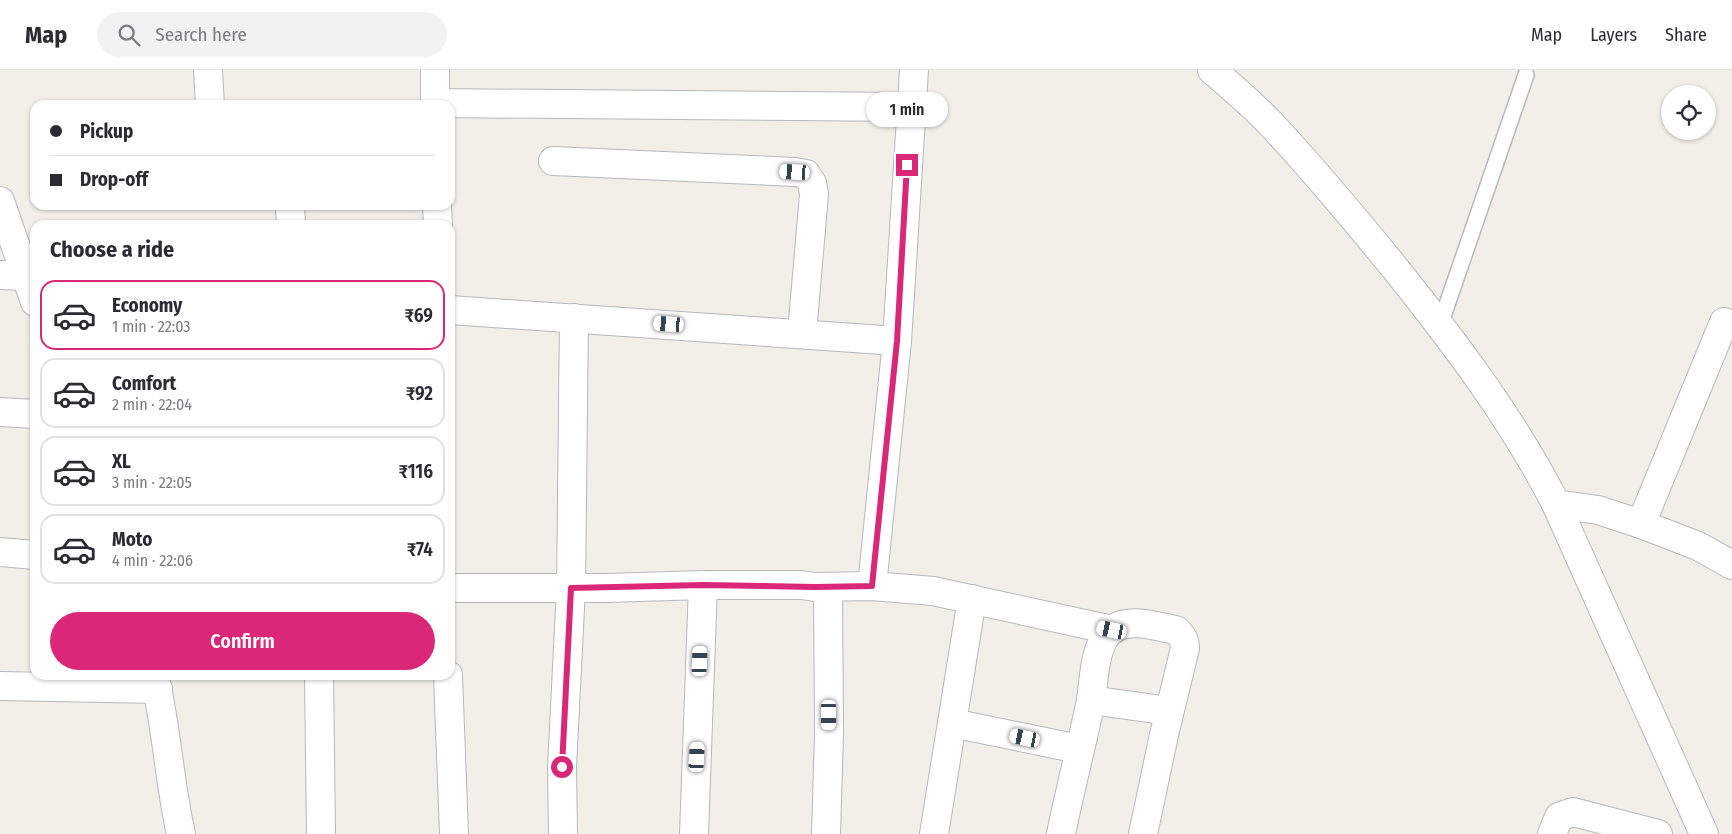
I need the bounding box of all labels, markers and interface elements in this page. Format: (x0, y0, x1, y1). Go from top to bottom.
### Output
search box (97, 12, 447, 57)
text: Map (25, 21, 67, 49)
icon: search (115, 21, 143, 49)
text: Search here (155, 23, 247, 46)
text: Map (1531, 24, 1562, 46)
text: Layers (1590, 24, 1637, 46)
text: Share (1665, 24, 1707, 46)
map controls (1661, 85, 1716, 140)
button: locate (1661, 85, 1716, 140)
callout: 1 min (866, 92, 948, 128)
text: 1 min (890, 100, 924, 119)
text: Pickup (80, 120, 133, 143)
route end (896, 154, 918, 176)
car (779, 164, 810, 180)
text: Drop-off (80, 168, 148, 191)
text: Choose a ride (50, 236, 174, 263)
icon: car (52, 293, 97, 338)
text: Economy (112, 294, 182, 317)
text: ₹69 (405, 304, 433, 327)
car (653, 315, 684, 333)
text: 1 min · 22:03 (112, 317, 191, 336)
icon: car (52, 371, 97, 416)
text: Comfort (112, 372, 176, 395)
text: ₹92 (406, 382, 433, 405)
text: 2 min · 22:04 (112, 395, 192, 414)
icon: car (52, 449, 97, 494)
text: XL (112, 450, 131, 473)
text: ₹116 (398, 460, 433, 483)
text: 3 min · 22:05 (112, 473, 192, 492)
icon: car (52, 527, 97, 572)
text: Moto (112, 528, 152, 551)
text: ₹74 (407, 538, 433, 561)
text: 4 min · 22:06 (112, 551, 193, 570)
button: Confirm (50, 612, 435, 670)
car (1095, 620, 1128, 640)
car (691, 646, 708, 676)
car (821, 700, 836, 730)
car (1008, 728, 1041, 748)
car (688, 742, 705, 772)
route start (551, 756, 573, 778)

